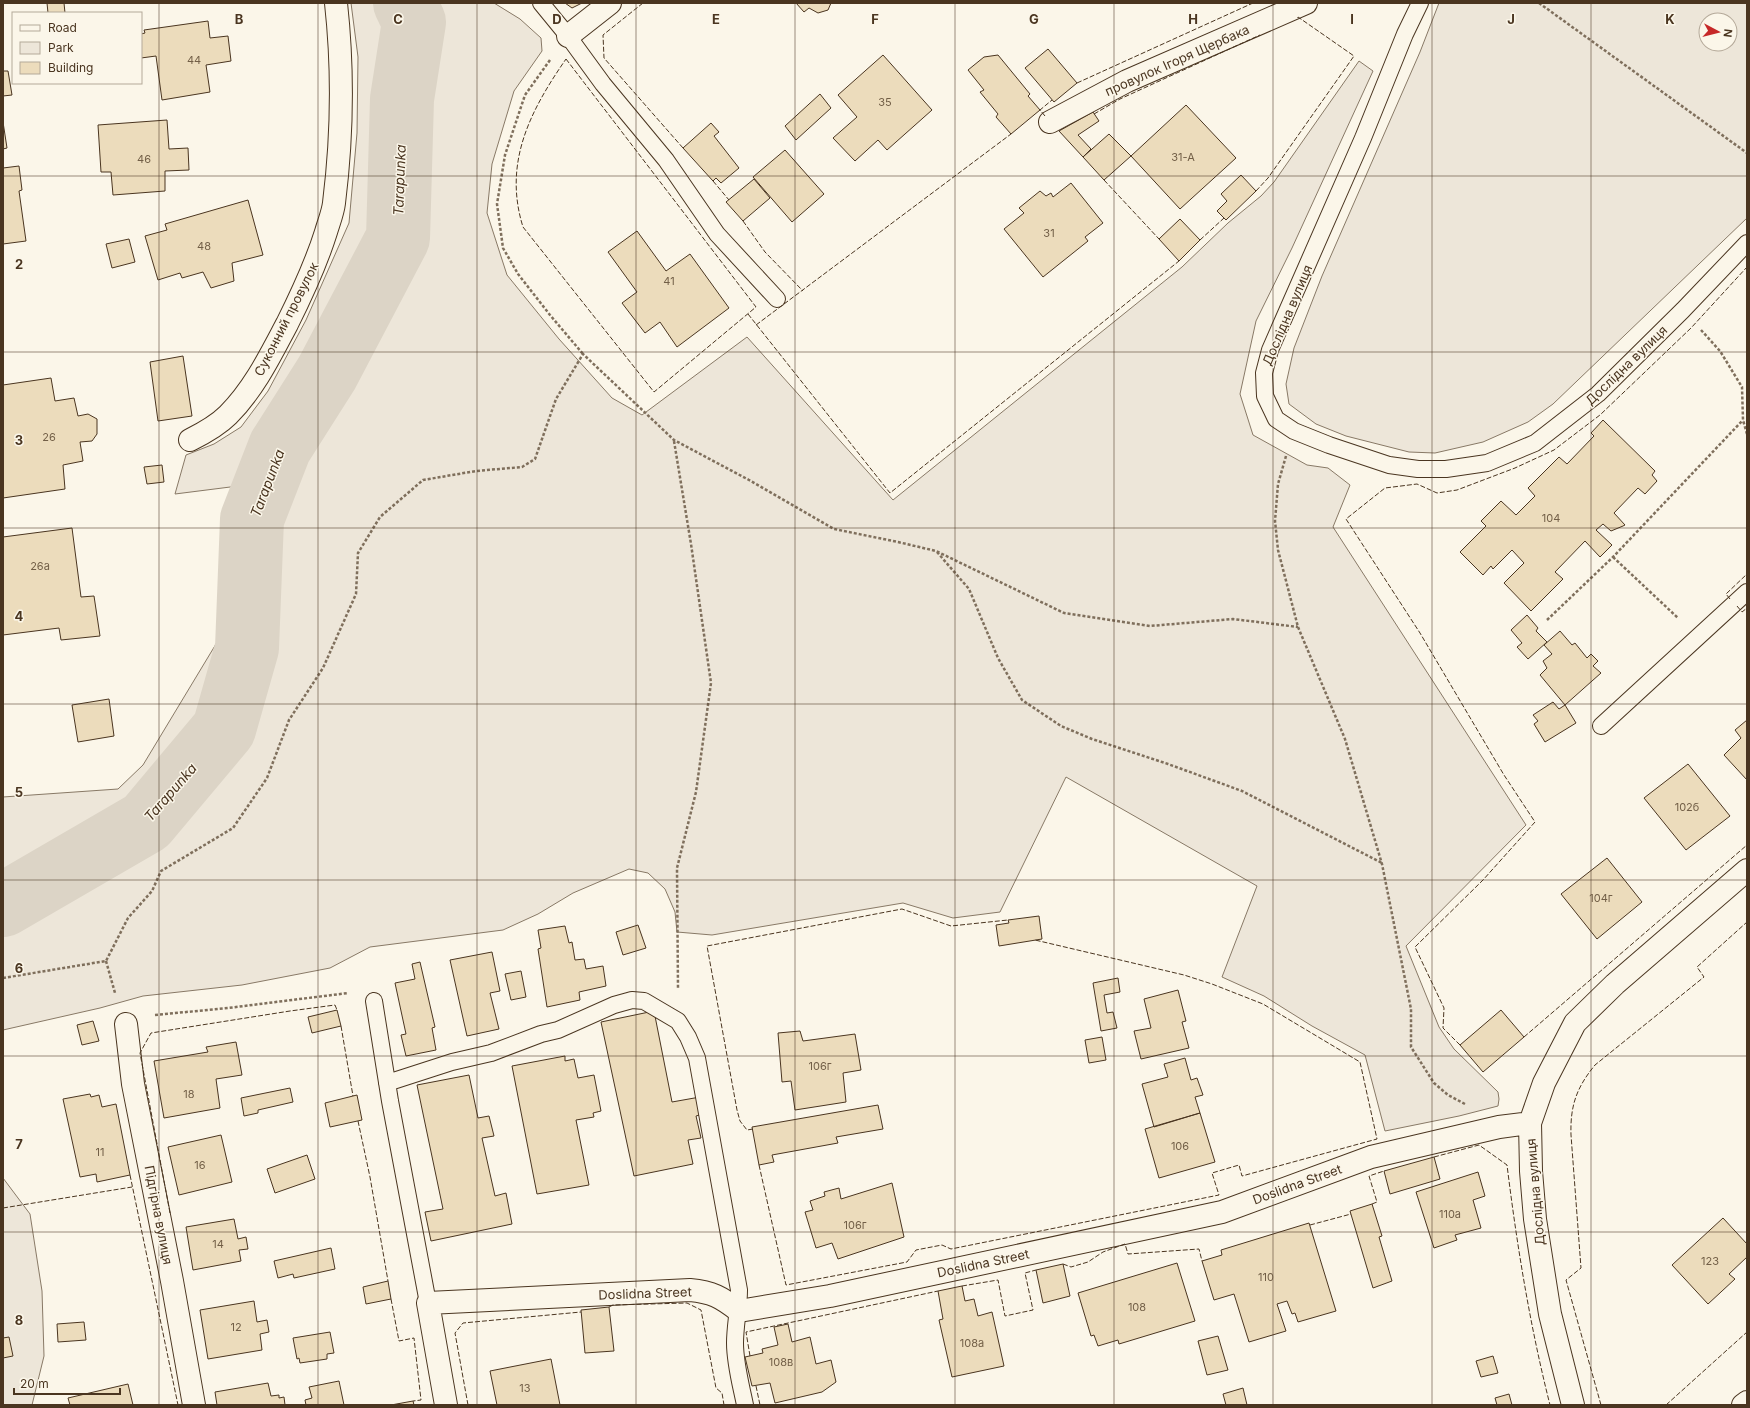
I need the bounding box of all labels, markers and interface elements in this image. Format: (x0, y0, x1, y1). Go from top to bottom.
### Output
text: B (235, 11, 244, 27)
text: C (393, 11, 403, 27)
text: D (552, 11, 562, 27)
text: E (712, 11, 720, 27)
text: F (871, 11, 879, 27)
text: G (1029, 11, 1039, 27)
text: H (1188, 11, 1198, 27)
text: I (1350, 11, 1354, 27)
text: J (1507, 11, 1515, 27)
text: K (1665, 11, 1675, 27)
legend (12, 12, 142, 84)
north arrow (1698, 12, 1738, 52)
text: Road (48, 20, 77, 35)
street label: провулок Ігоря Щербака (1102, 21, 1252, 99)
text: N (1720, 28, 1735, 38)
text: Park (48, 40, 74, 55)
house number: 44 (187, 53, 201, 67)
text: Building (48, 60, 93, 75)
house number: 35 (878, 95, 892, 109)
water label: Tarapunka (389, 144, 409, 216)
house number: 31-А (1171, 150, 1195, 164)
house number: 46 (137, 152, 151, 166)
house number: 31 (1043, 226, 1055, 240)
house number: 48 (197, 239, 211, 253)
text: 2 (15, 256, 23, 272)
street label: Суконний провулок (250, 259, 322, 379)
street label: Дослідна вулиця (1259, 262, 1315, 368)
house number: 41 (663, 274, 675, 288)
street label: Дослідна вулиця (1582, 322, 1670, 408)
house number: 26 (42, 430, 56, 444)
text: 3 (15, 432, 23, 448)
water label: Tarapunka (246, 446, 288, 519)
house number: 104 (1542, 511, 1560, 525)
house number: 26а (30, 559, 50, 573)
text: 4 (15, 608, 24, 624)
water label: Tarapunka (140, 759, 200, 824)
text: 5 (15, 784, 23, 800)
house number: 102б (1675, 800, 1699, 814)
house number: 104г (1589, 891, 1613, 905)
text: 6 (15, 960, 23, 976)
house number: 106г (808, 1059, 832, 1073)
house number: 18 (183, 1087, 195, 1101)
text: 7 (15, 1136, 23, 1152)
street label: Дослідна вулиця (1522, 1138, 1548, 1246)
house number: 106 (1171, 1139, 1189, 1153)
house number: 11 (96, 1145, 104, 1159)
house number: 16 (194, 1158, 206, 1172)
street label: Doslidna Street (1250, 1160, 1344, 1208)
street label: Підгірна вулиця (142, 1164, 176, 1266)
house number: 110а (1439, 1207, 1461, 1221)
house number: 106г (843, 1218, 867, 1232)
house number: 14 (212, 1237, 224, 1251)
street label: Doslidna Street (936, 1245, 1030, 1281)
house number: 123 (1701, 1254, 1719, 1268)
house number: 110 (1258, 1270, 1274, 1284)
street label: Doslidna Street (598, 1283, 692, 1303)
house number: 108 (1128, 1300, 1146, 1314)
text: 8 (15, 1312, 23, 1328)
house number: 12 (230, 1320, 242, 1334)
house number: 108а (960, 1336, 984, 1350)
house number: 108в (769, 1355, 793, 1369)
scale bar (14, 1370, 120, 1396)
text: 20 m (20, 1376, 49, 1391)
house number: 13 (519, 1381, 531, 1395)

